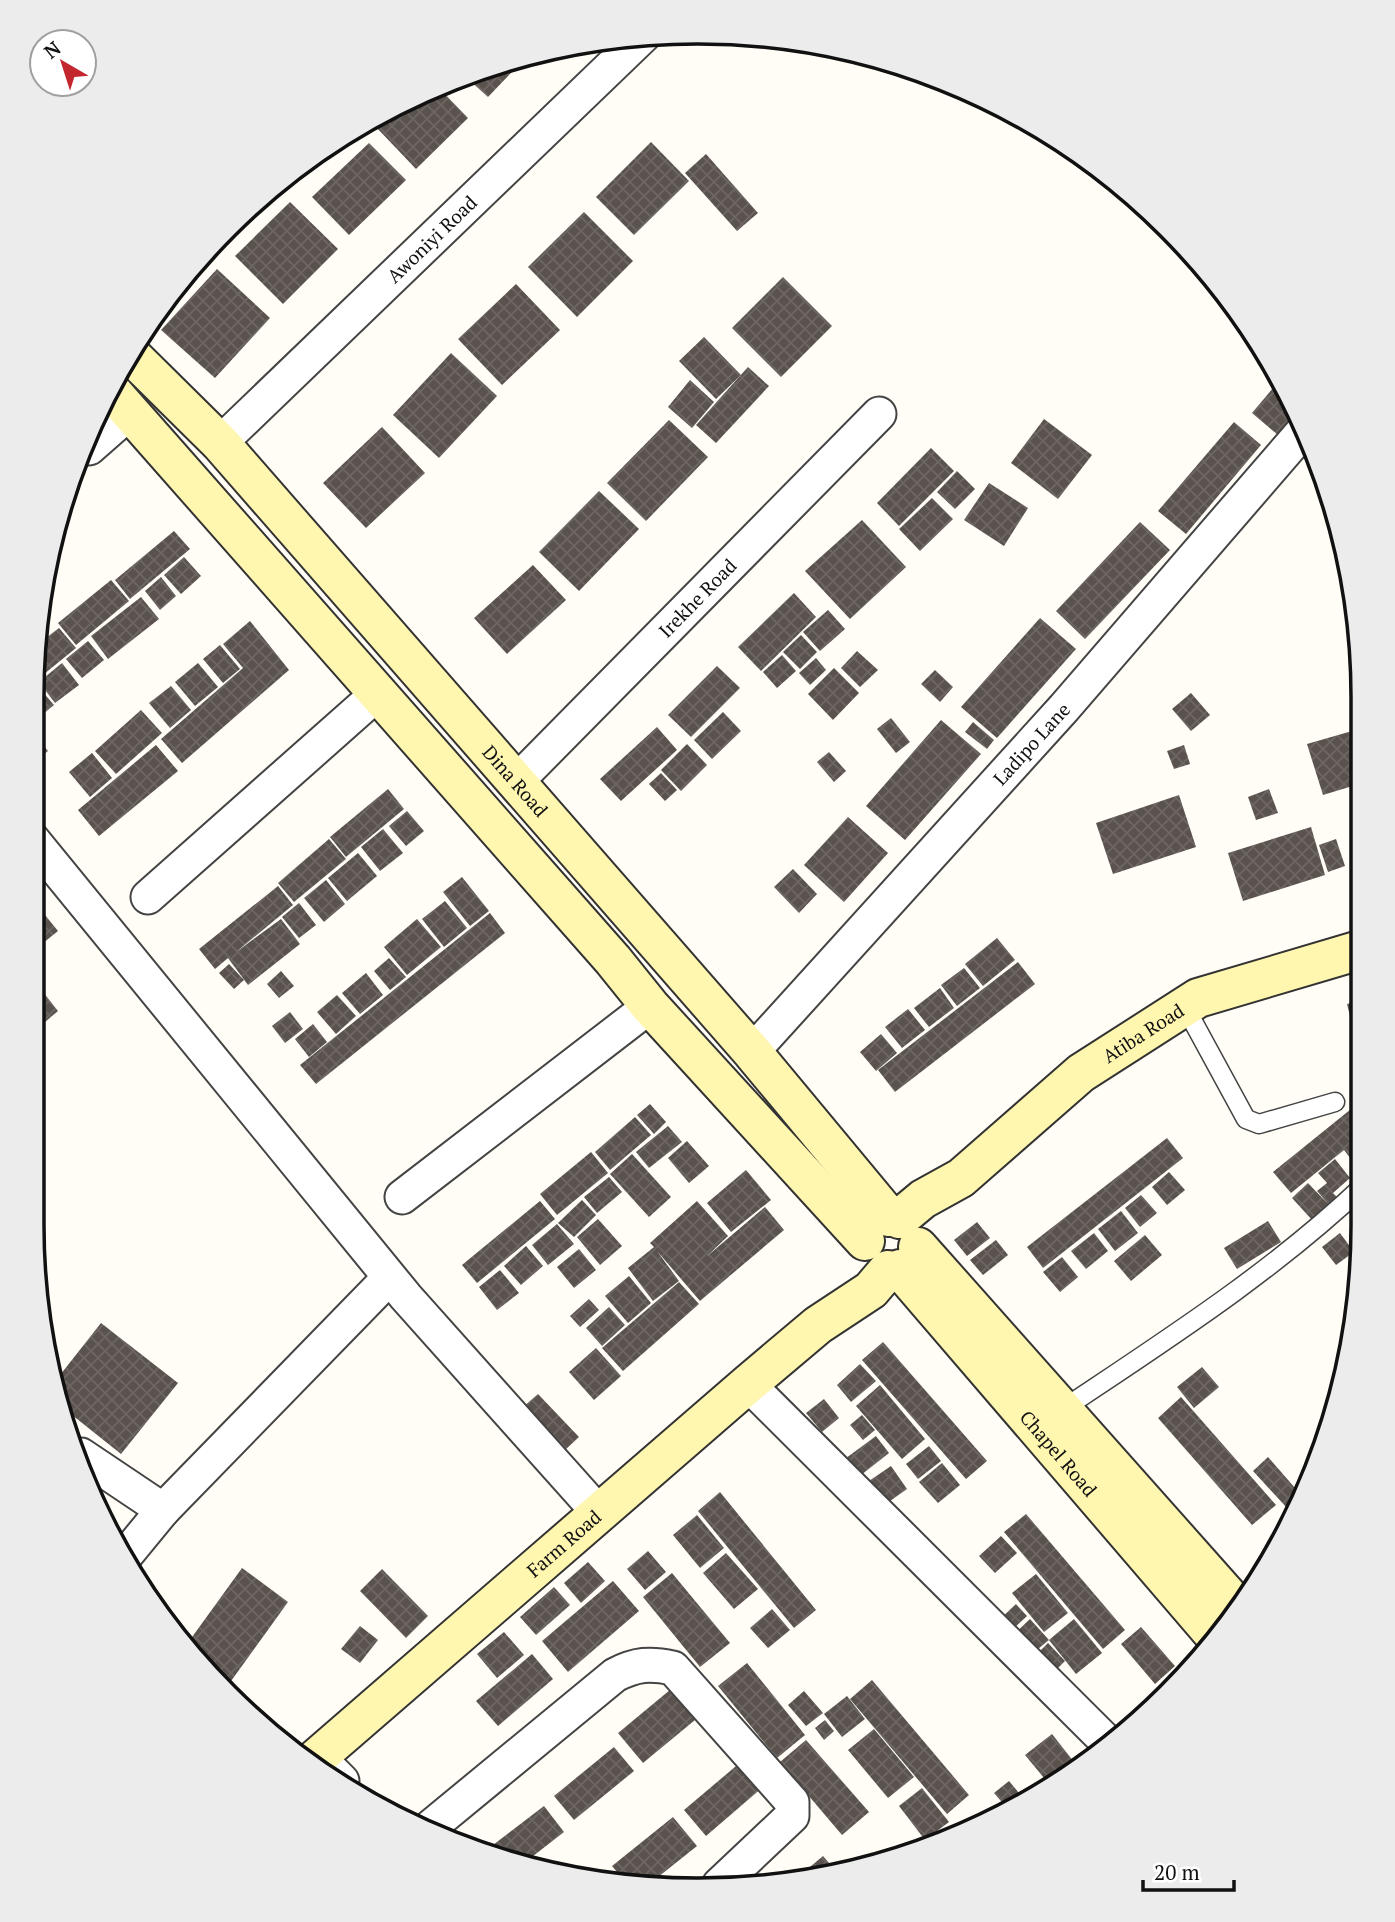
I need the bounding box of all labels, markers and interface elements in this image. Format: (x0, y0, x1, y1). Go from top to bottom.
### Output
north arrow (28, 28, 98, 98)
text: N (39, 35, 66, 64)
street label: Awoniyi Road (381, 189, 482, 288)
street label: Irekhe Road (653, 553, 742, 642)
street label: Ladipo Lane (987, 697, 1075, 790)
street label: Dina Road (478, 740, 554, 822)
street label: Atiba Road (1098, 997, 1189, 1068)
street label: Chapel Road (1015, 1405, 1103, 1502)
street label: Farm Road (521, 1504, 606, 1582)
scale bar (1143, 1848, 1234, 1892)
text: 20 m (1154, 1858, 1200, 1886)

